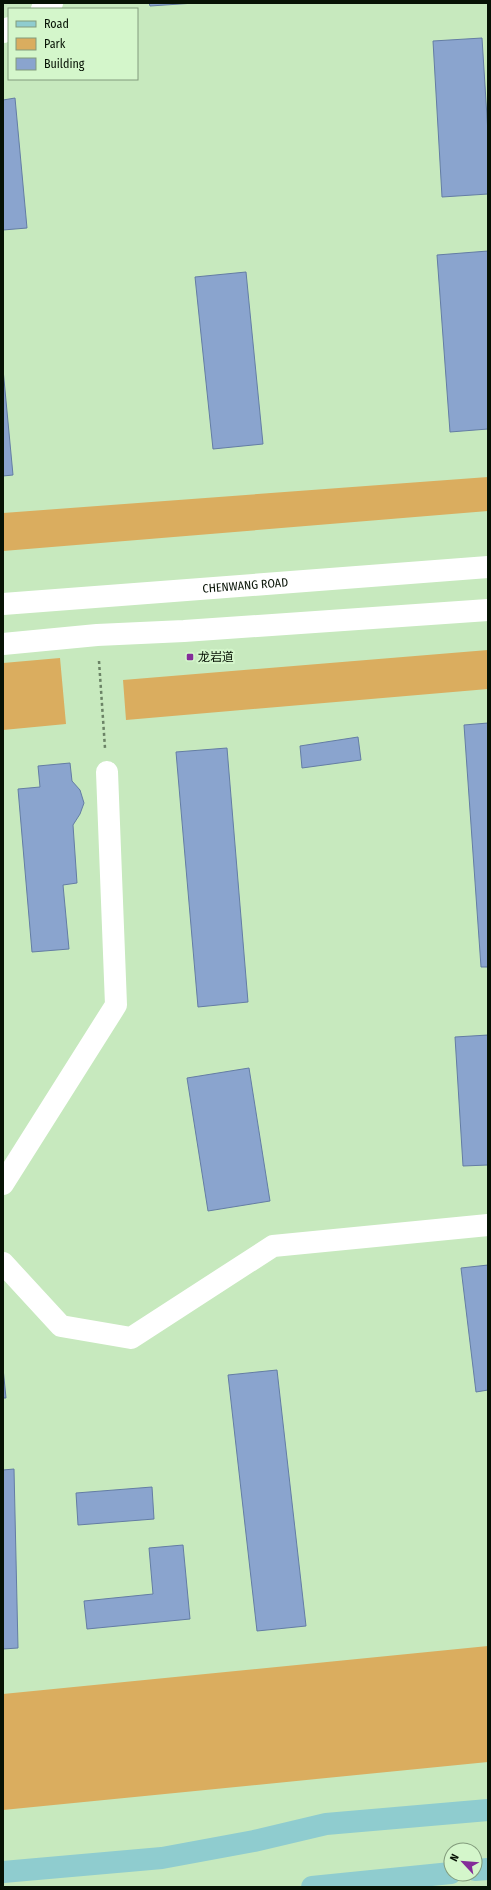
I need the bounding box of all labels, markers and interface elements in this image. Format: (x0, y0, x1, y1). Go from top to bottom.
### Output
legend (8, 8, 138, 80)
text: Road (44, 17, 69, 31)
text: Park (44, 37, 66, 51)
text: Building (44, 57, 85, 71)
street label: CHENWANG ROAD (202, 575, 289, 596)
place label: 龙岩道 (198, 650, 234, 664)
marker: 龙岩道 (185, 652, 195, 662)
north arrow (443, 1842, 483, 1882)
text: N (447, 1852, 462, 1864)

